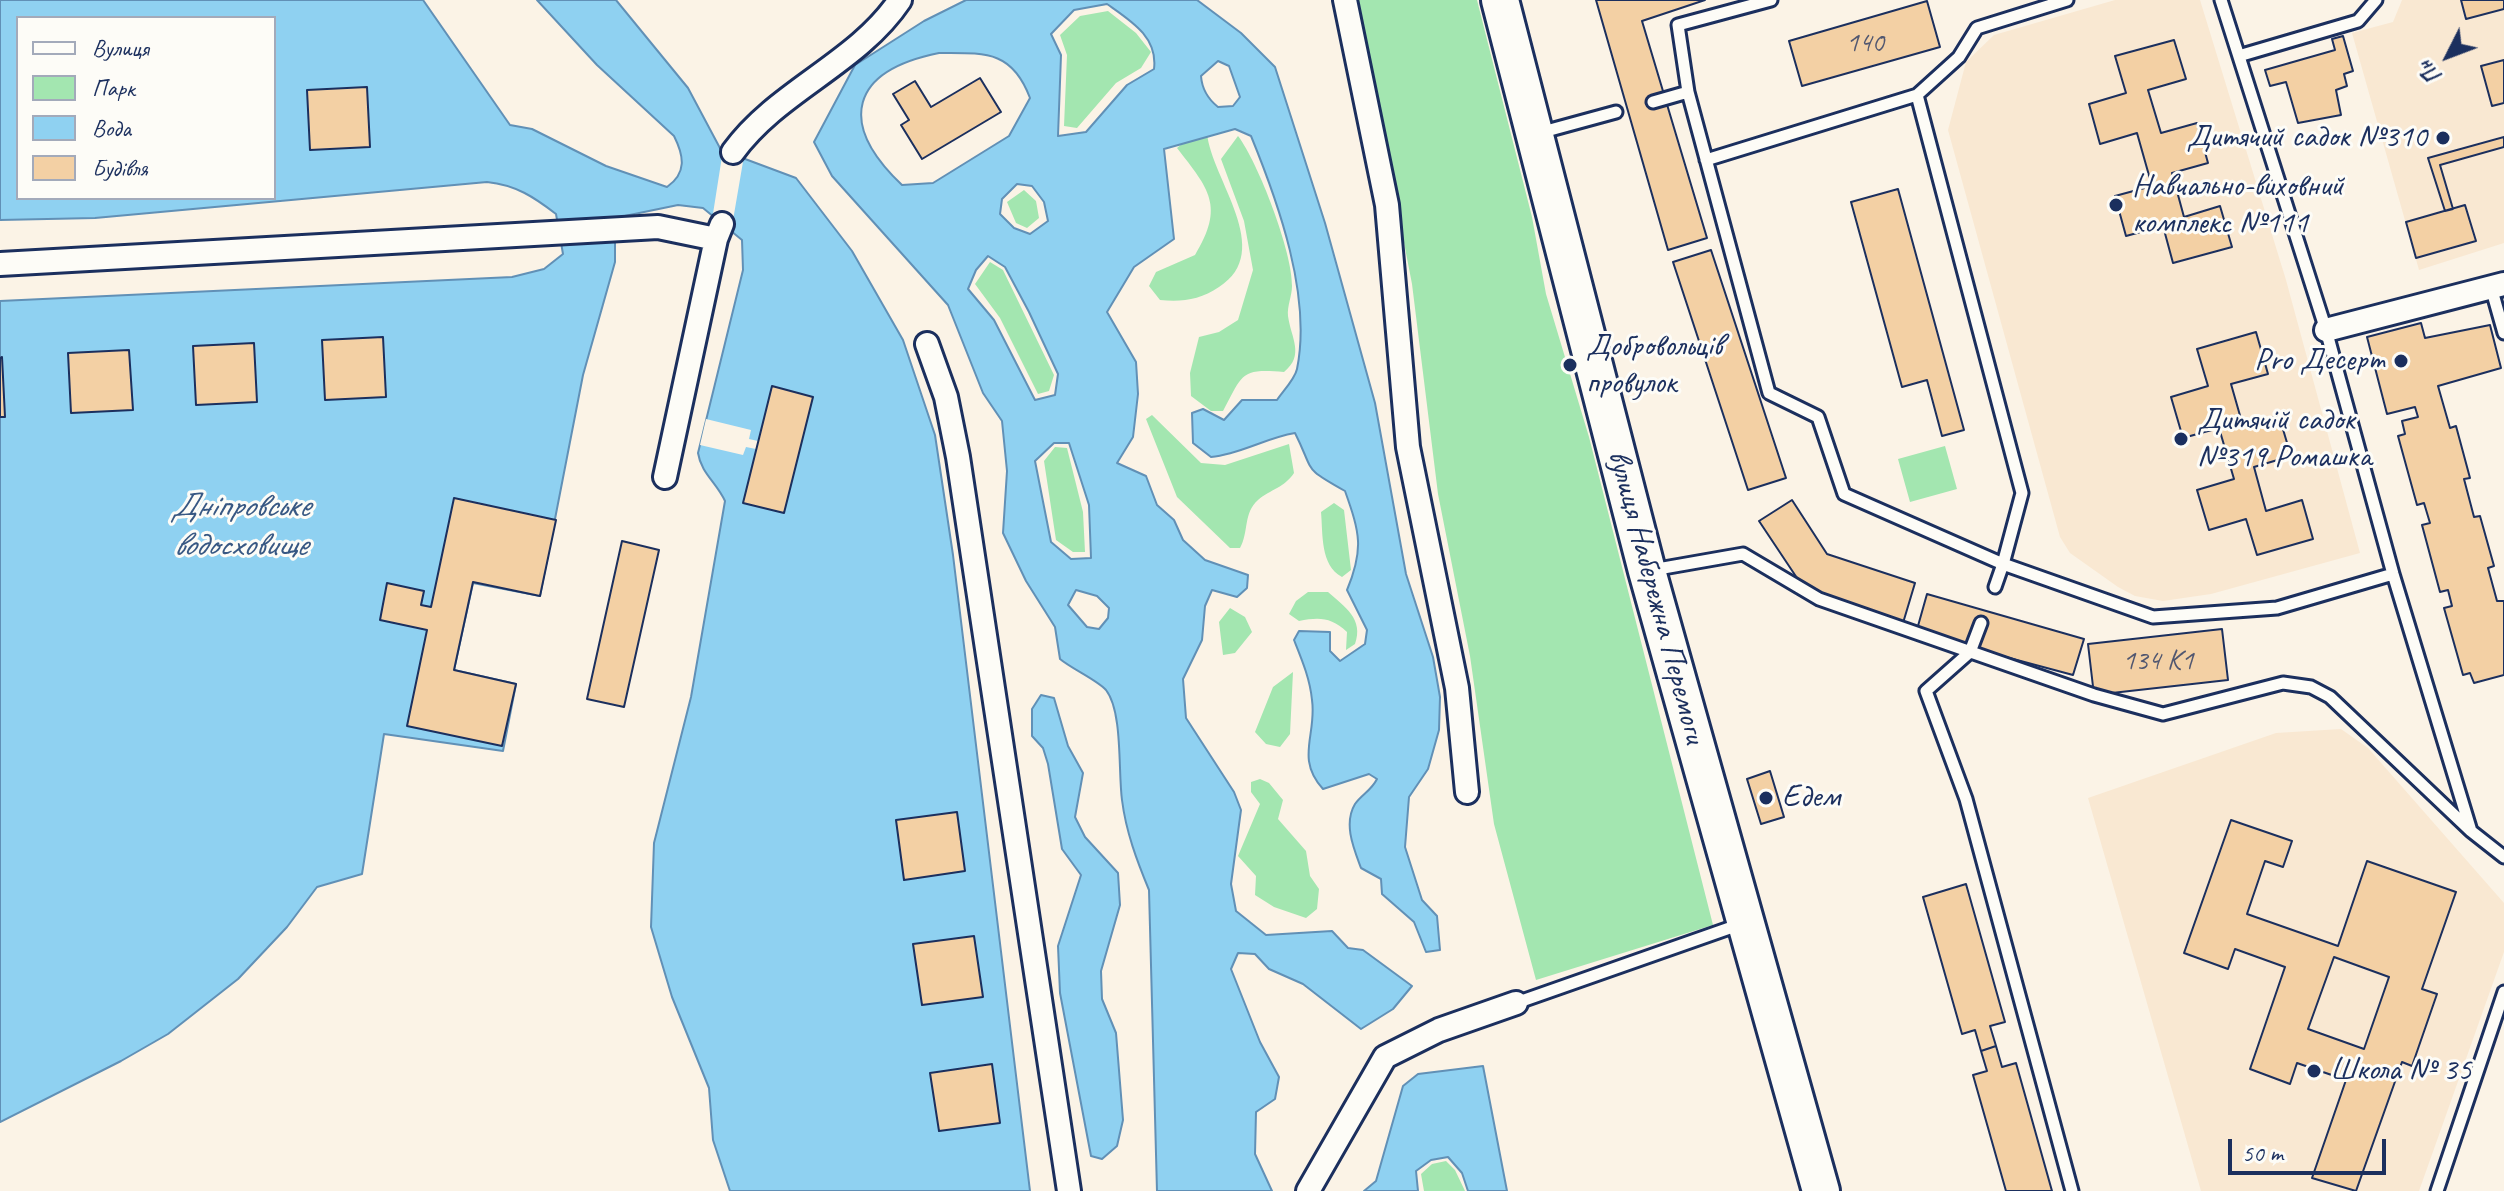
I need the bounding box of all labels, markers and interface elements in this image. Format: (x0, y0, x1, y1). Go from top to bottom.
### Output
legend (16, 16, 276, 200)
north arrow (2408, 16, 2488, 96)
house number: 140 (1846, 27, 1884, 61)
text: Вулиця (92, 33, 149, 63)
text: Пн (2412, 54, 2448, 90)
text: Парк (92, 73, 135, 103)
text: Вода (92, 113, 131, 143)
place label: Дитячий садок №310 (2186, 119, 2427, 157)
marker: Дитячий садок №310 (2434, 129, 2452, 147)
text: Будівля (92, 153, 148, 183)
place label: Навчально-виховний комплекс №111 (2132, 168, 2344, 243)
marker: Навчально-виховний комплекс №111 (2107, 196, 2125, 214)
place label: Добровольців провулок (1586, 328, 1723, 403)
place label: Pro Десерт (2254, 342, 2385, 380)
marker: Pro Десерт (2392, 352, 2410, 370)
marker: Добровольців провулок (1561, 356, 1579, 374)
place label: Дитячій садок №319 Ромашка (2197, 402, 2371, 477)
marker: Дитячій садок №319 Ромашка (2172, 430, 2190, 448)
street label: вулиця Набережна Перемоги (1598, 446, 1714, 748)
water label: Дніпровське водосховище (171, 487, 309, 566)
house number: 134 К1 (2122, 645, 2194, 679)
place label: Едем (1782, 779, 1840, 817)
marker: Едем (1757, 789, 1775, 807)
place label: Школа № 35 (2330, 1052, 2471, 1090)
marker: Школа № 35 (2305, 1062, 2323, 1080)
scale bar (2232, 1123, 2390, 1173)
text: 50 m (2242, 1138, 2283, 1168)

